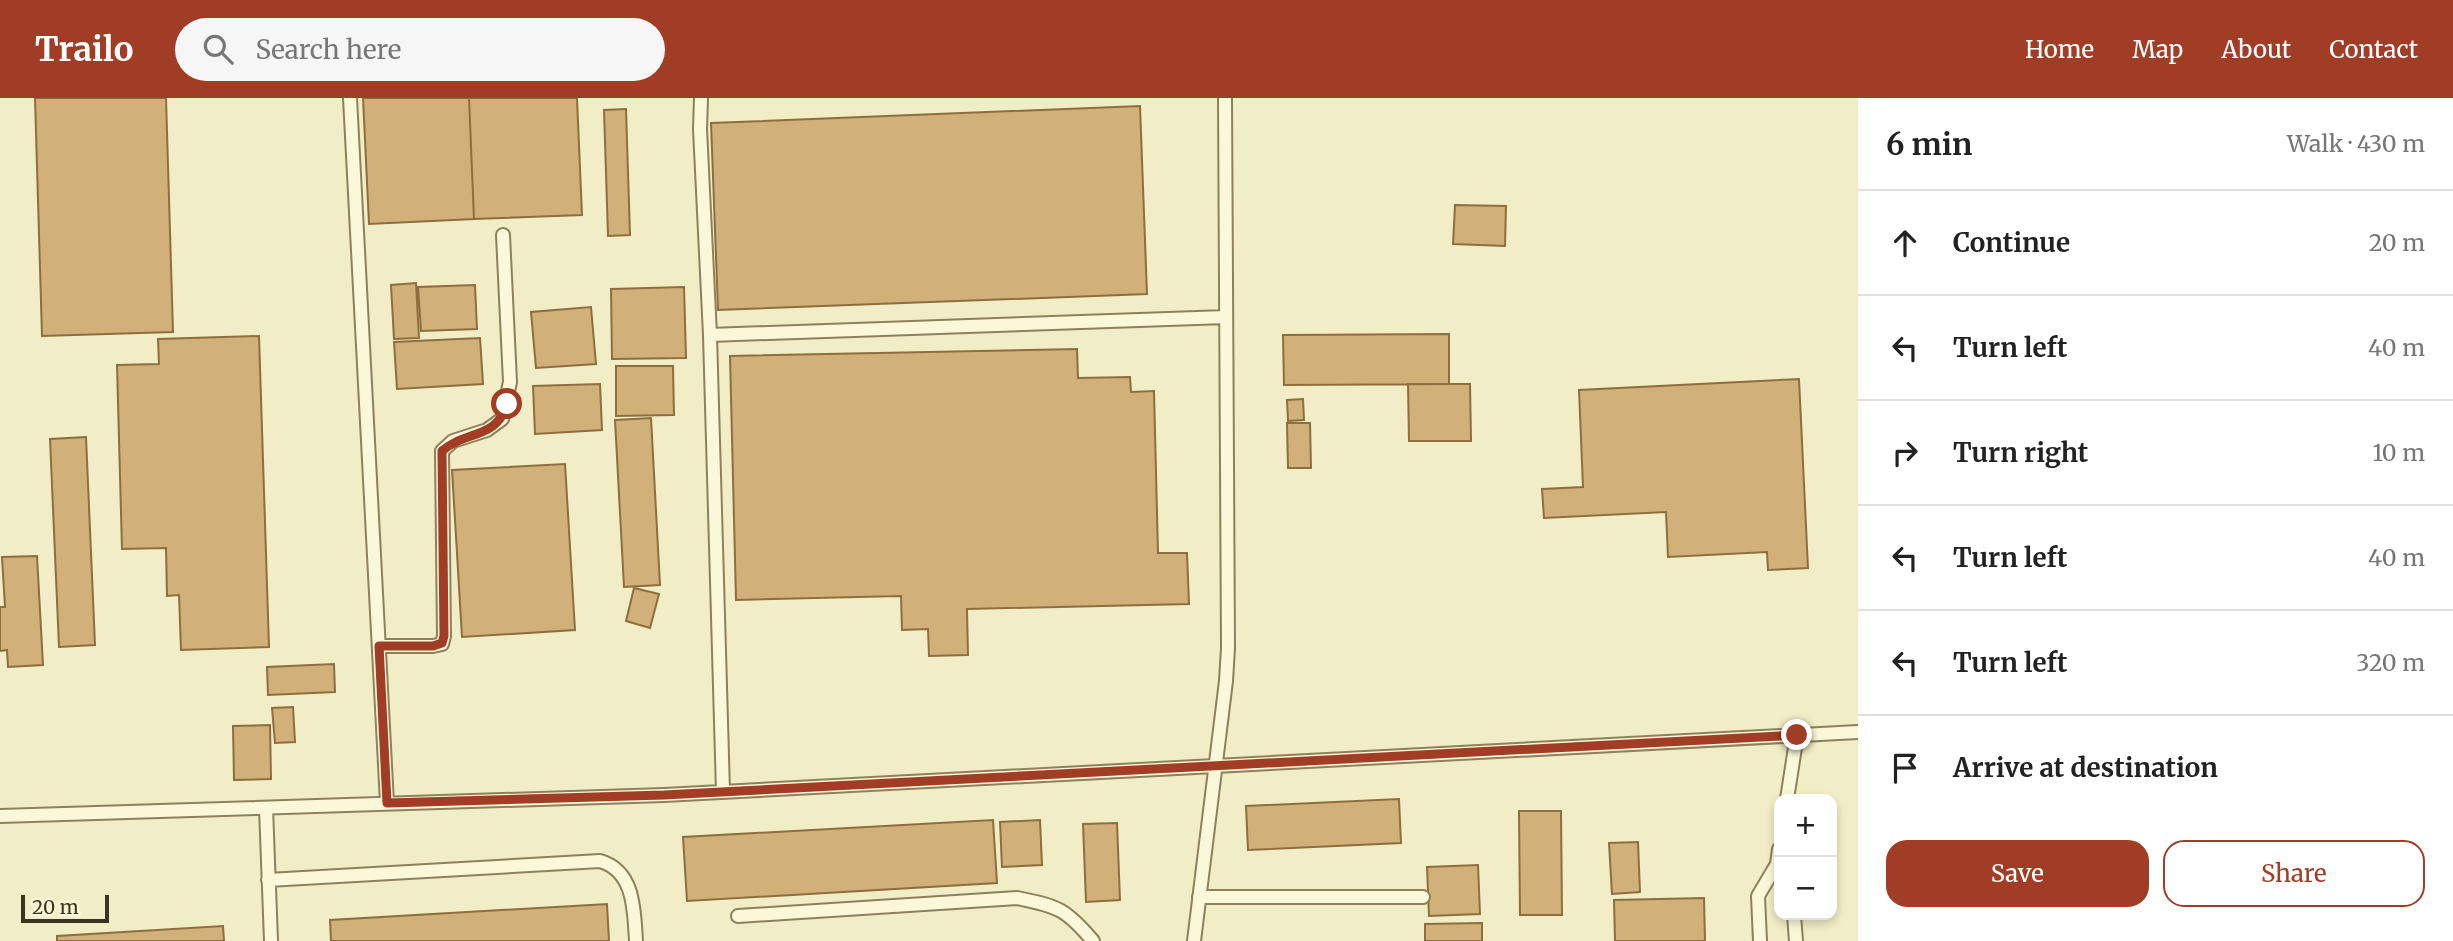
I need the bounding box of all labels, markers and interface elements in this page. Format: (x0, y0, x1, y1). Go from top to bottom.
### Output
search box (175, 18, 665, 81)
text: Trailo (35, 29, 133, 70)
icon: search (199, 30, 237, 68)
text: Search here (255, 33, 401, 66)
text: Home (2025, 34, 2094, 65)
text: Map (2132, 34, 2183, 65)
text: About (2221, 34, 2291, 65)
text: Contact (2329, 34, 2418, 65)
text: 6 min (1886, 125, 1972, 163)
text: Walk · 430 m (2287, 129, 2425, 158)
icon: ahead (1886, 224, 1924, 262)
text: Continue (1953, 226, 2070, 259)
text: 20 m (2369, 228, 2425, 257)
icon: left (1886, 329, 1924, 367)
text: Turn left (1953, 331, 2067, 364)
text: 40 m (2368, 333, 2425, 362)
route start (491, 388, 522, 419)
icon: right (1886, 434, 1924, 472)
text: Turn right (1953, 436, 2088, 469)
text: 10 m (2372, 438, 2425, 467)
icon: left (1886, 539, 1924, 577)
text: Turn left (1953, 541, 2067, 574)
text: 40 m (2368, 543, 2425, 572)
icon: left (1886, 644, 1924, 682)
text: Turn left (1953, 646, 2067, 679)
text: 320 m (2356, 648, 2425, 677)
route end (1781, 719, 1812, 750)
icon: arrive (1886, 749, 1924, 787)
text: Arrive at destination (1953, 751, 2218, 784)
map controls (1774, 794, 1837, 920)
button: + (1774, 794, 1837, 857)
button: Save (1886, 840, 2149, 907)
button: Share (2163, 840, 2425, 907)
button: − (1774, 857, 1837, 920)
scale bar (21, 892, 108, 924)
text: 20 m (32, 895, 79, 919)

